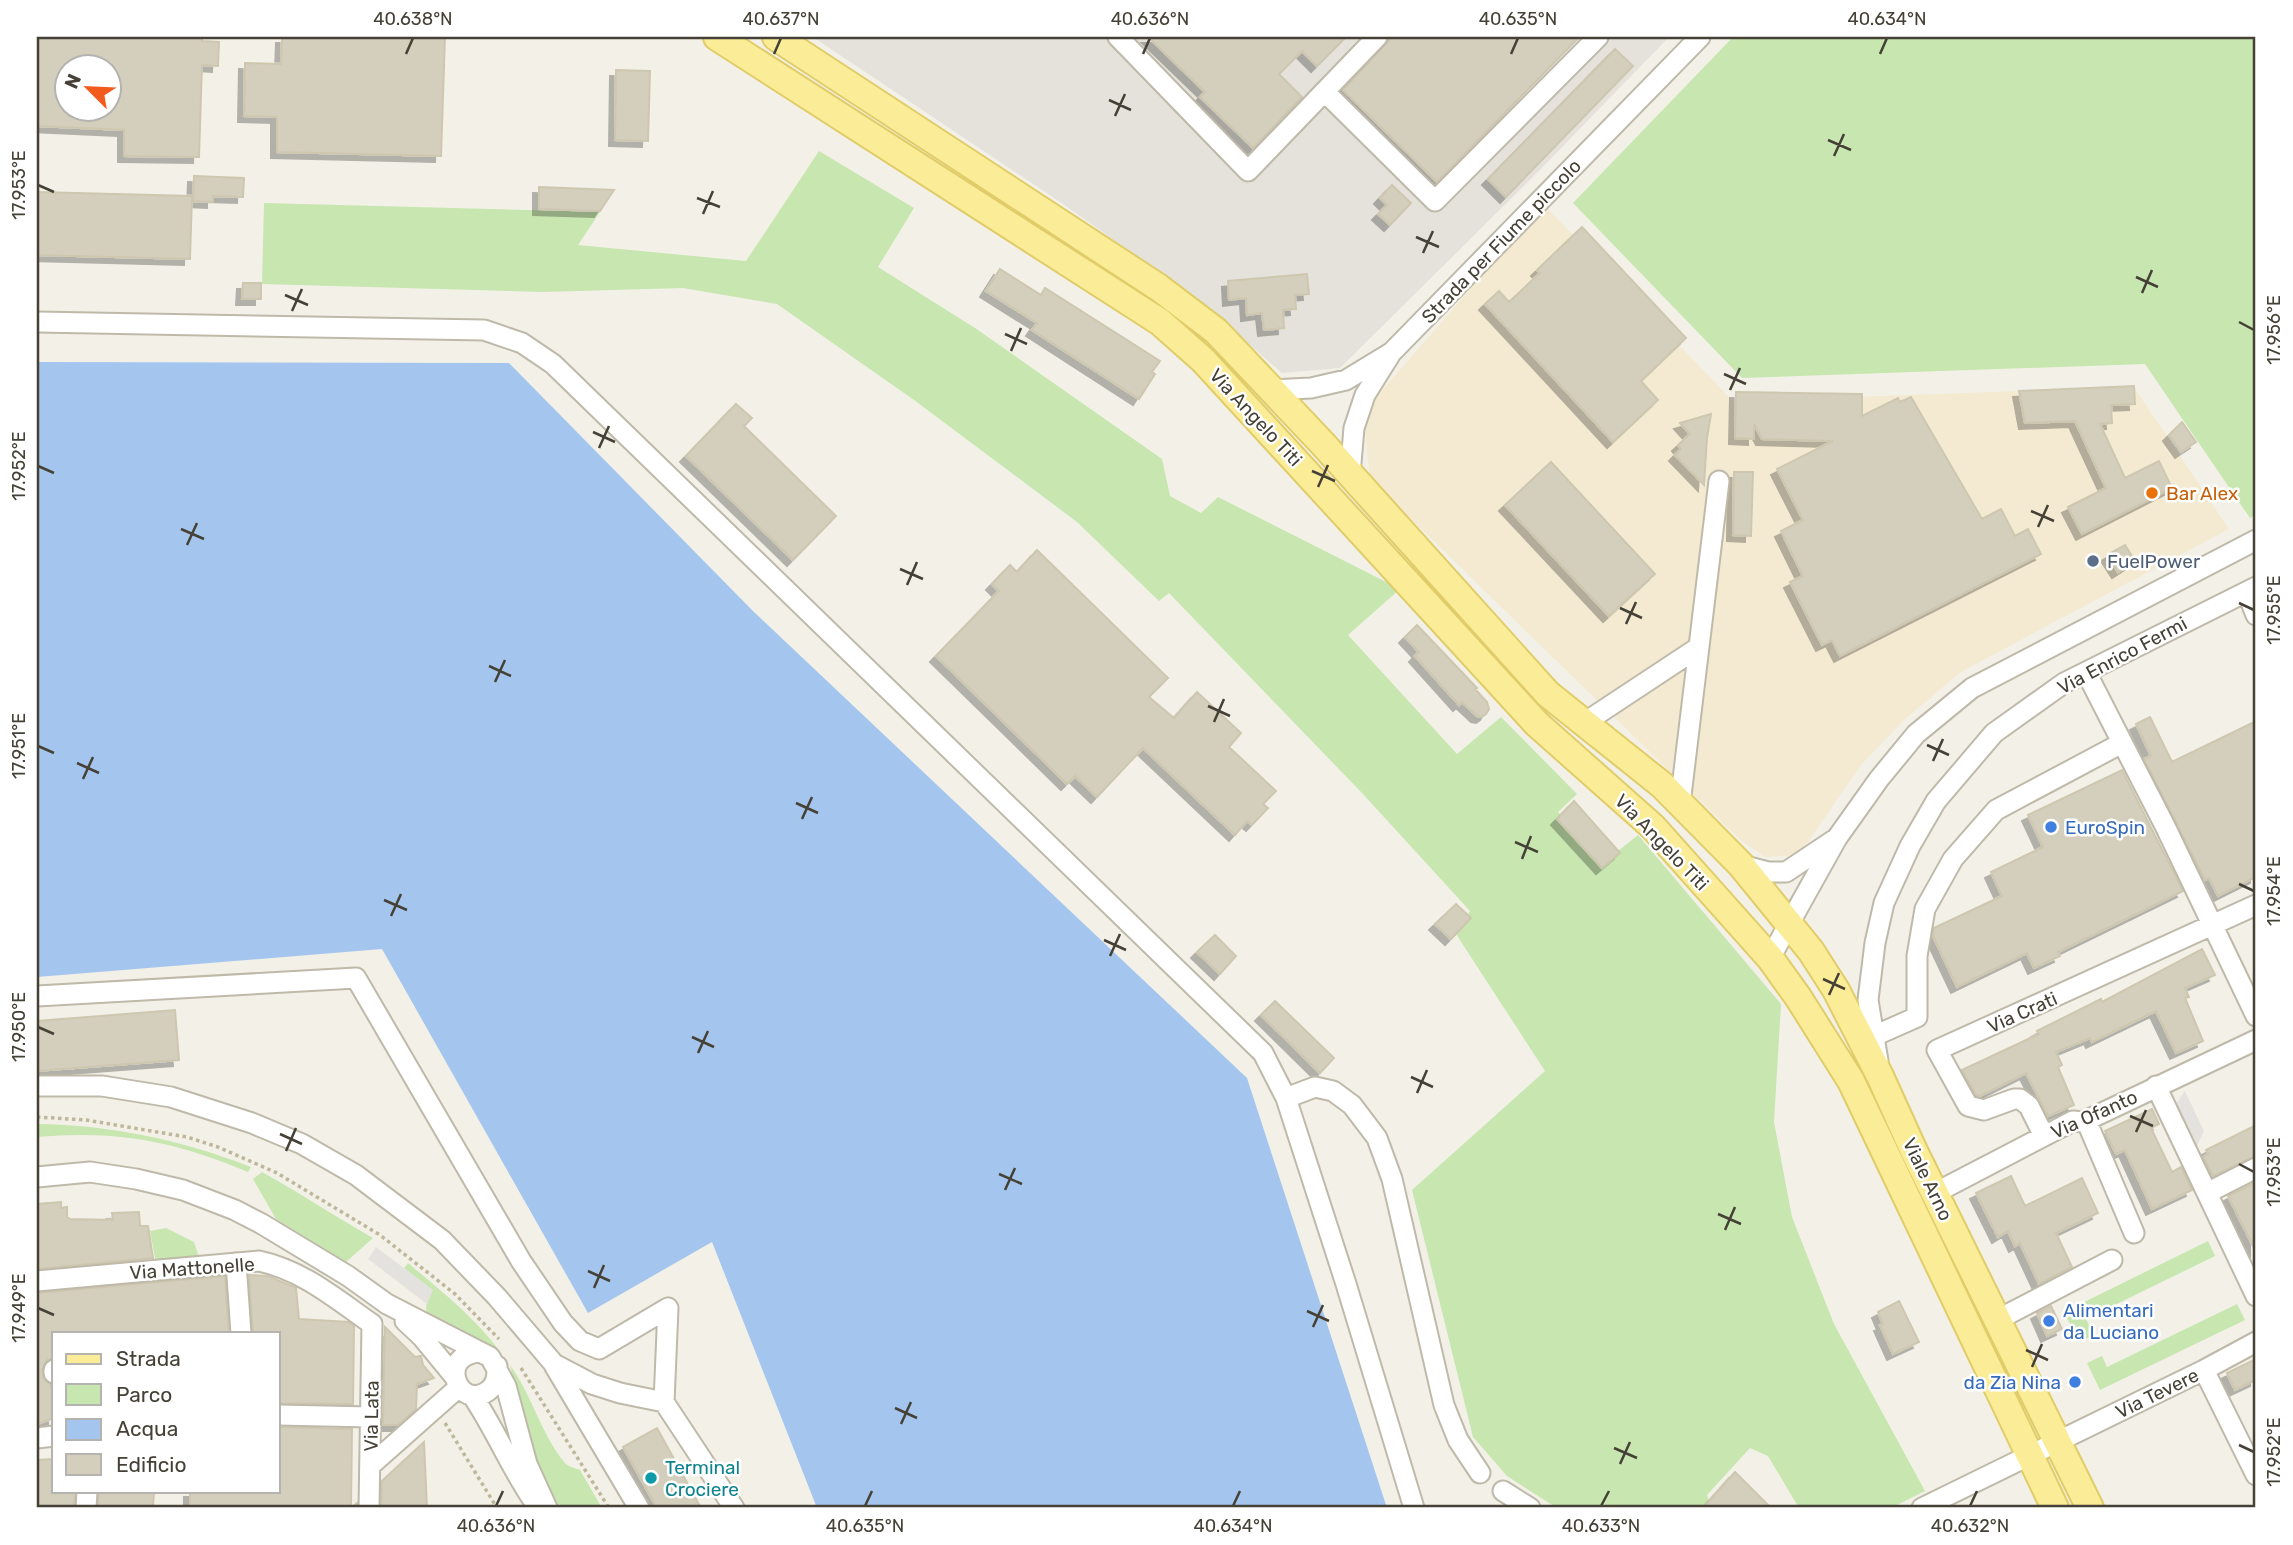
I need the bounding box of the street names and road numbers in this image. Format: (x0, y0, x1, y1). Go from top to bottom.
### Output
street label: Strada per Fiume piccolo (1417, 154, 1586, 328)
street label: Via Angelo Titi (1205, 364, 1307, 471)
street label: Via Enrico Fermi (2054, 612, 2191, 699)
street label: Via Angelo Titi (1610, 789, 1713, 895)
street label: Via Crati (1984, 987, 2061, 1038)
street label: Via Ofanto (2047, 1085, 2141, 1144)
street label: Viale Arno (1898, 1134, 1957, 1224)
street label: Via Mattonelle (129, 1253, 255, 1284)
street label: Via Tevere (2112, 1363, 2203, 1423)
street label: Via Lata (359, 1380, 384, 1452)

